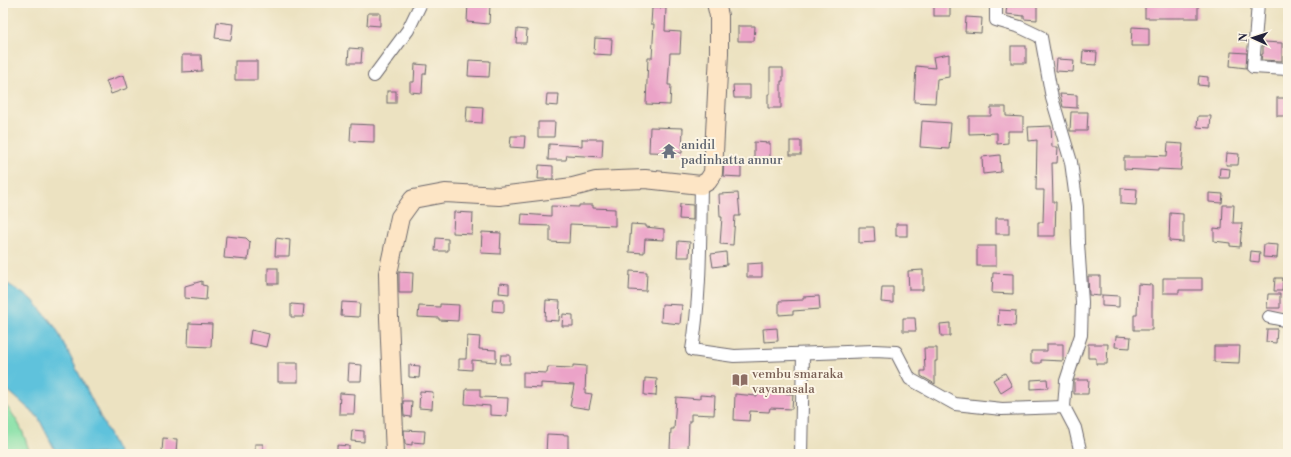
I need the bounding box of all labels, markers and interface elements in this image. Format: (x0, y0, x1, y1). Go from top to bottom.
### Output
north arrow (1233, 18, 1273, 58)
text: N (1237, 33, 1251, 42)
place label: anidil padinhatta annur (681, 137, 783, 168)
temple icon: anidil padinhatta annur (660, 142, 678, 160)
place label: vembu smaraka vayanasala (751, 366, 844, 397)
library icon: vembu smaraka vayanasala (731, 371, 749, 389)

